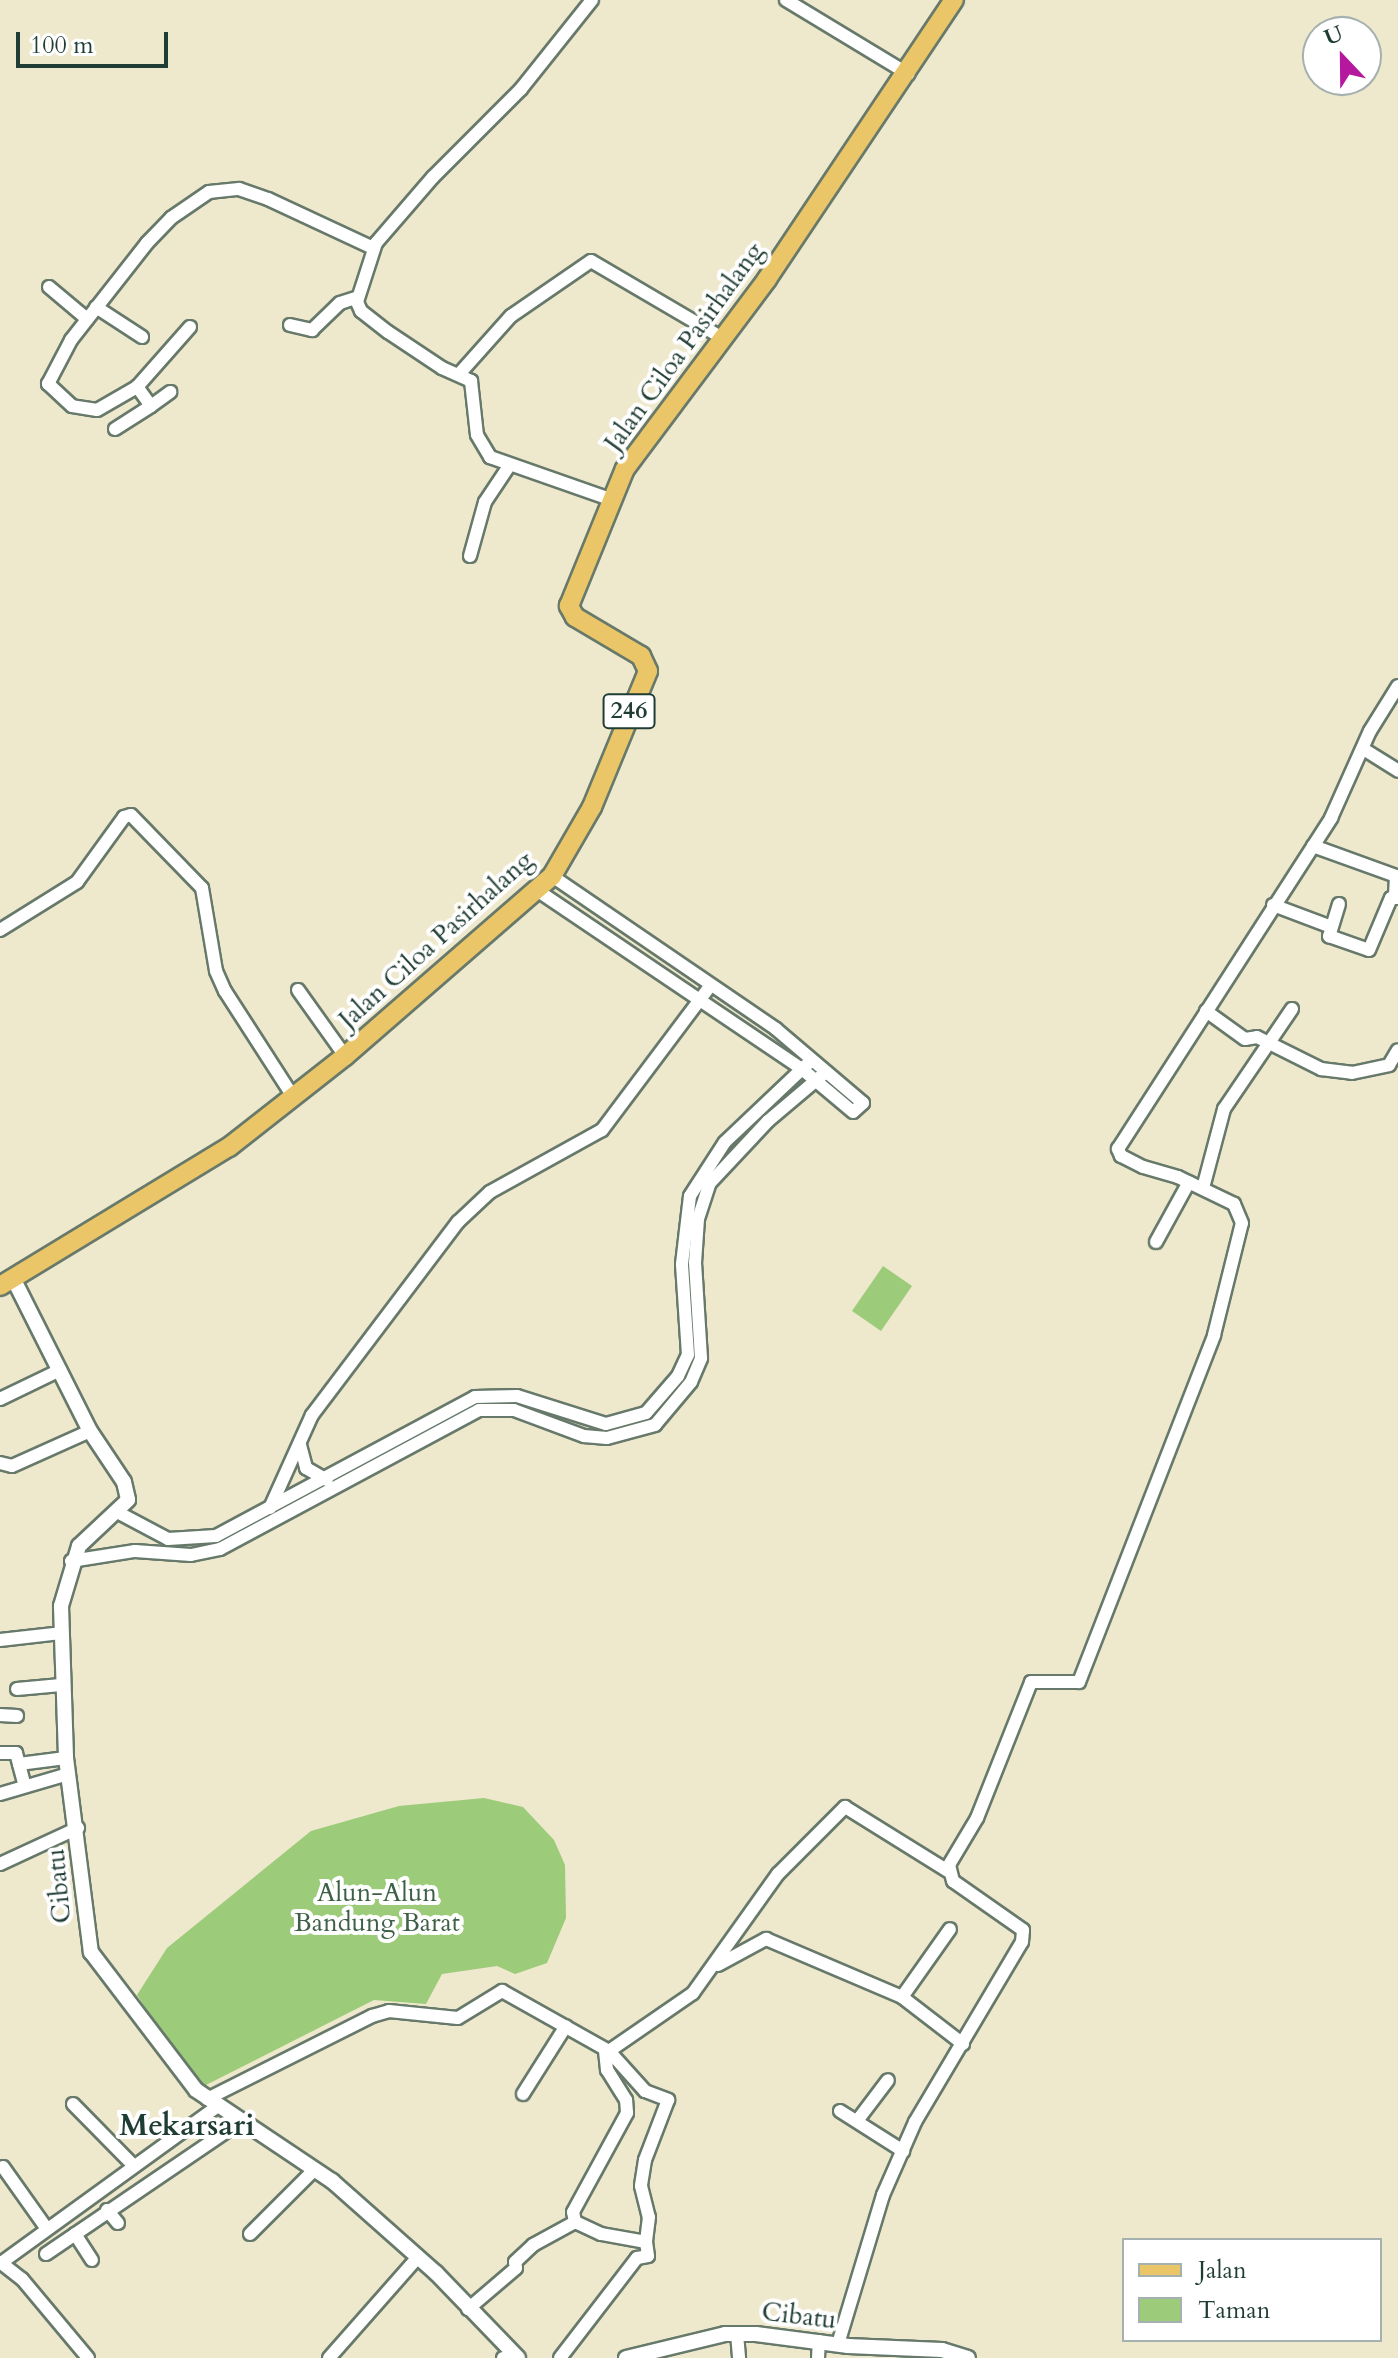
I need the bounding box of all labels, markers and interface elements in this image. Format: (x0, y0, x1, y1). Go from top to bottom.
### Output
scale bar (20, 16, 172, 66)
north arrow (1302, 16, 1382, 96)
text: U (1320, 18, 1348, 53)
text: 100 m (30, 29, 94, 62)
street label: Jalan Ciloa Pasirhalang (598, 236, 770, 458)
road number: 246 (601, 691, 657, 731)
street label: Jalan Ciloa Pasirhalang (332, 845, 540, 1035)
street label: Cibatu (40, 1847, 78, 1925)
park label: Alun-Alun Bandung Barat (294, 1877, 460, 1938)
district label: Mekarsari (119, 2108, 255, 2144)
legend (1122, 2238, 1382, 2342)
text: Jalan (1198, 2254, 1247, 2287)
text: Taman (1198, 2294, 1270, 2327)
street label: Cibatu (760, 2296, 838, 2336)

